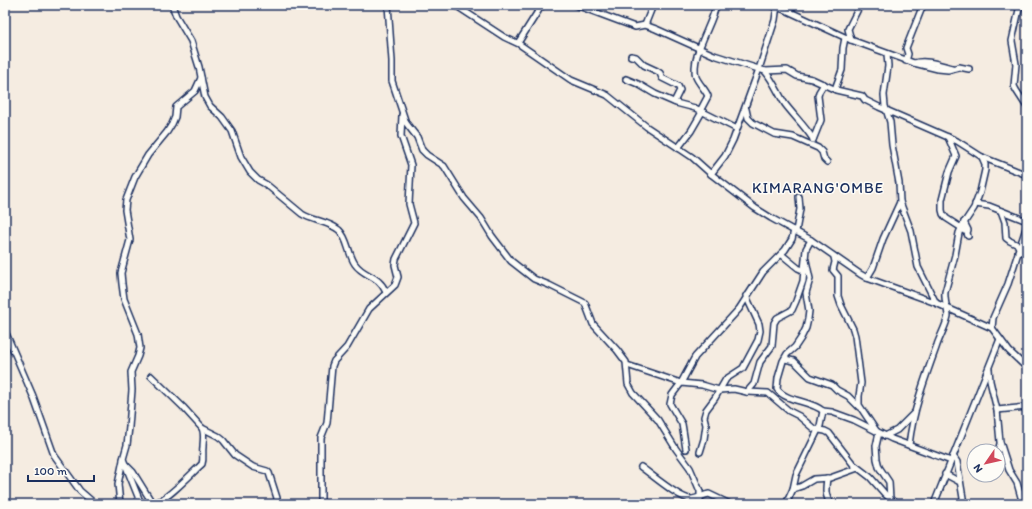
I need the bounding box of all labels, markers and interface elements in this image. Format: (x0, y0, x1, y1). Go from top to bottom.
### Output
district label: KIMARANG'OMBE (752, 179, 884, 197)
north arrow (966, 443, 1006, 483)
scale bar (28, 457, 94, 483)
text: N (971, 462, 986, 475)
text: 100 m (34, 464, 67, 478)

